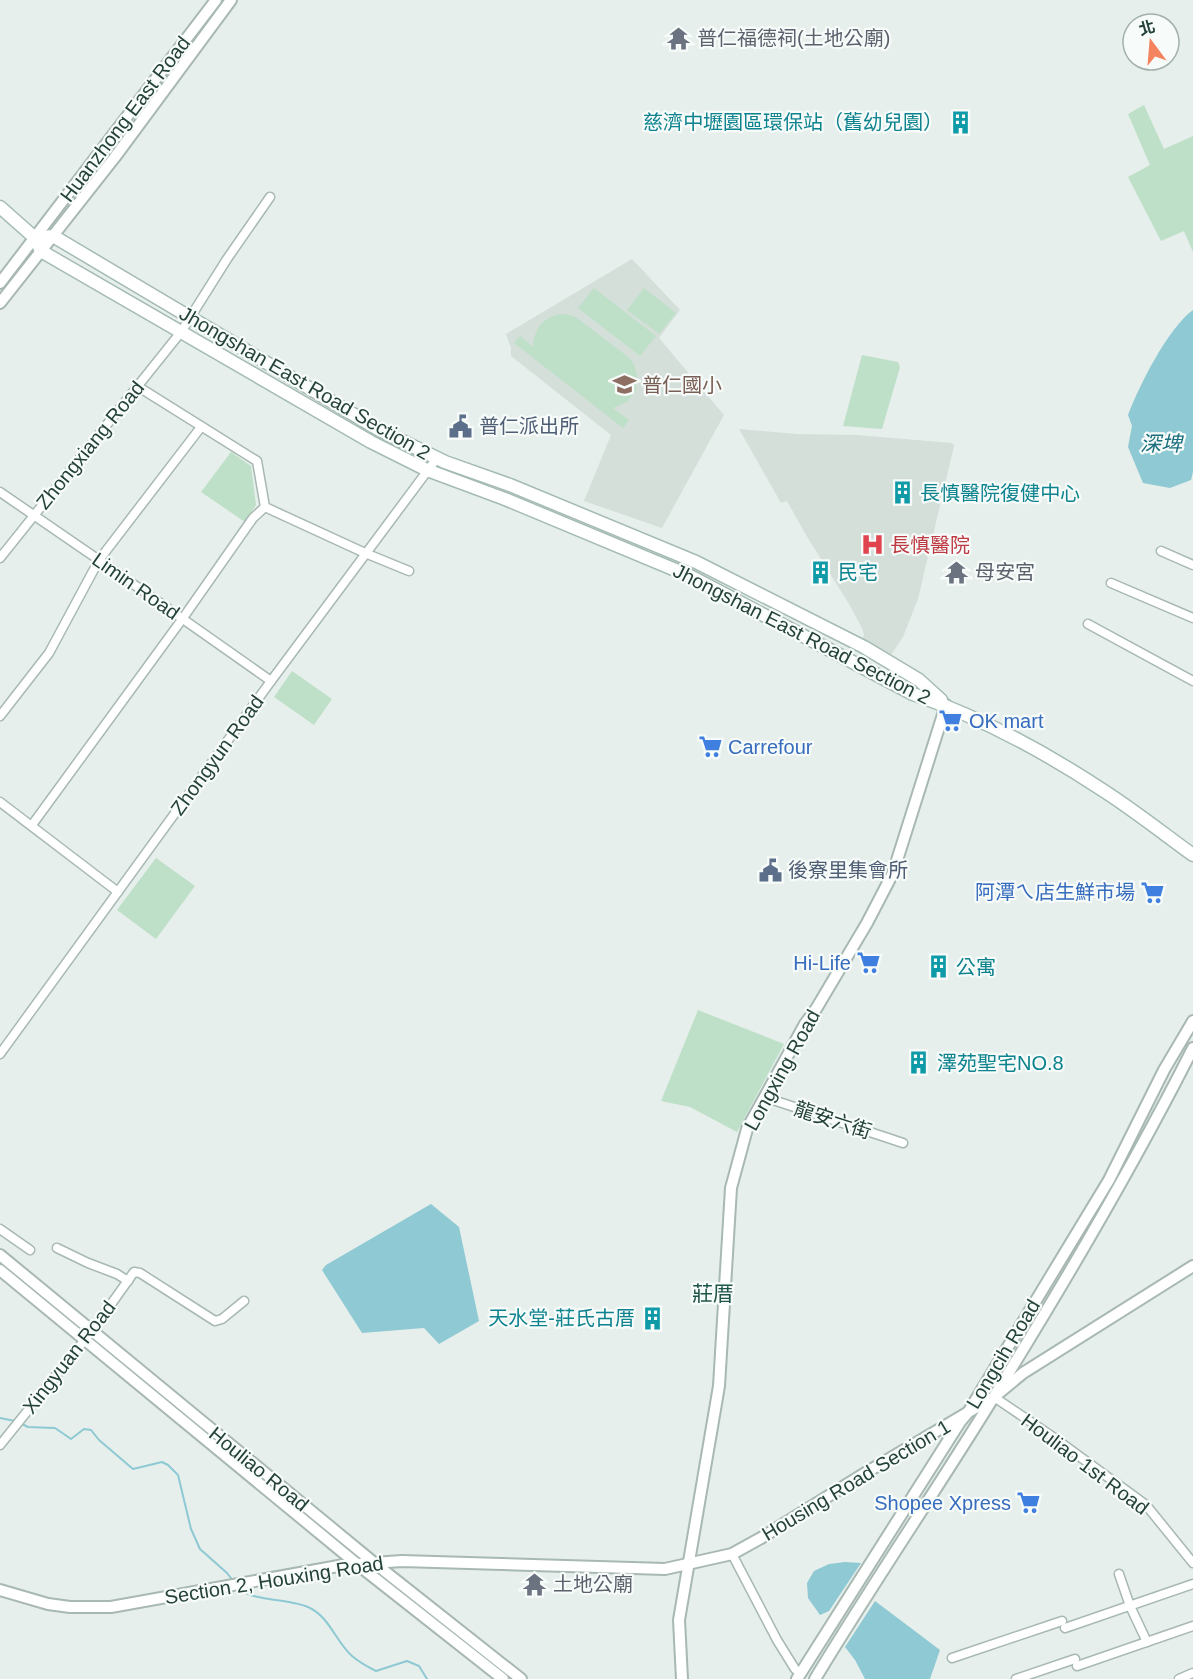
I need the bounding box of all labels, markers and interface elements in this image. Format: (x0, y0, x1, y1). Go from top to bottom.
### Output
north arrow (1121, 12, 1181, 72)
text: 北 (1137, 18, 1157, 38)
temple icon: 普仁福德祠(土地公廟) (666, 25, 692, 51)
place label: 普仁福德祠(土地公廟) (697, 27, 890, 49)
street label: Huanzhong East Road (56, 32, 194, 206)
building icon: 慈濟中壢園區環保站（舊幼兒園） (948, 109, 974, 135)
place label: 慈濟中壢園區環保站（舊幼兒園） (643, 111, 943, 133)
street label: Jhongshan East Road Section 2 (176, 302, 434, 464)
school or university icon: 普仁國小 (611, 372, 637, 398)
place label: 普仁國小 (642, 374, 722, 396)
street label: Zhongxiang Road (32, 377, 148, 513)
public building icon: 普仁派出所 (448, 413, 474, 439)
place label: 普仁派出所 (479, 415, 579, 437)
water label: 深埤 (1140, 432, 1185, 455)
building icon: 長慎醫院復健中心 (889, 480, 915, 506)
place label: 長慎醫院復健中心 (920, 482, 1080, 504)
hospital icon: 長慎醫院 (859, 532, 885, 558)
place label: 長慎醫院 (890, 534, 970, 556)
street label: Limin Road (88, 548, 184, 624)
street label: Jhongshan East Road Section 2 (670, 559, 934, 709)
building icon: 民宅 (807, 559, 833, 585)
temple icon: 母安宮 (944, 559, 970, 585)
place label: 民宅 (838, 561, 878, 583)
place label: 母安宮 (975, 561, 1035, 583)
street label: Zhongyun Road (166, 691, 268, 819)
supermarket icon: OK mart (938, 708, 964, 734)
place label: OK mart (969, 710, 1044, 732)
supermarket icon: Carrefour (697, 734, 723, 760)
place label: Carrefour (728, 736, 813, 758)
public building icon: 後寮里集會所 (757, 857, 783, 883)
place label: 後寮里集會所 (788, 859, 908, 881)
supermarket icon: 阿潭ㄟ店生鮮市場 (1140, 879, 1166, 905)
place label: 阿潭ㄟ店生鮮市場 (975, 881, 1135, 903)
supermarket icon: Hi-Life (856, 950, 882, 976)
place label: Hi-Life (793, 952, 851, 974)
building icon: 公寓 (925, 954, 951, 980)
place label: 公寓 (956, 956, 996, 978)
street label: Longxing Road (740, 1006, 824, 1134)
building icon: 澤苑聖宅NO.8 (906, 1050, 932, 1076)
place label: 澤苑聖宅NO.8 (937, 1052, 1064, 1074)
street label: 龍安六街 (792, 1097, 874, 1143)
district label: 莊厝 (692, 1282, 734, 1305)
street label: Longcih Road (962, 1295, 1044, 1413)
street label: Xingyuan Road (18, 1296, 120, 1418)
building icon: 天水堂-莊氏古厝 (640, 1305, 666, 1331)
place label: 天水堂-莊氏古厝 (488, 1307, 635, 1329)
street label: Houliao 1st Road (1017, 1409, 1153, 1519)
street label: Housing Road Section 1 (758, 1415, 954, 1545)
street label: Houliao Road (205, 1422, 313, 1516)
supermarket icon: Shopee Xpress (1016, 1490, 1042, 1516)
place label: Shopee Xpress (874, 1492, 1011, 1514)
street label: Section 2, Houxing Road (163, 1552, 385, 1608)
temple icon: 土地公廟 (522, 1571, 548, 1597)
place label: 土地公廟 (553, 1573, 633, 1595)

